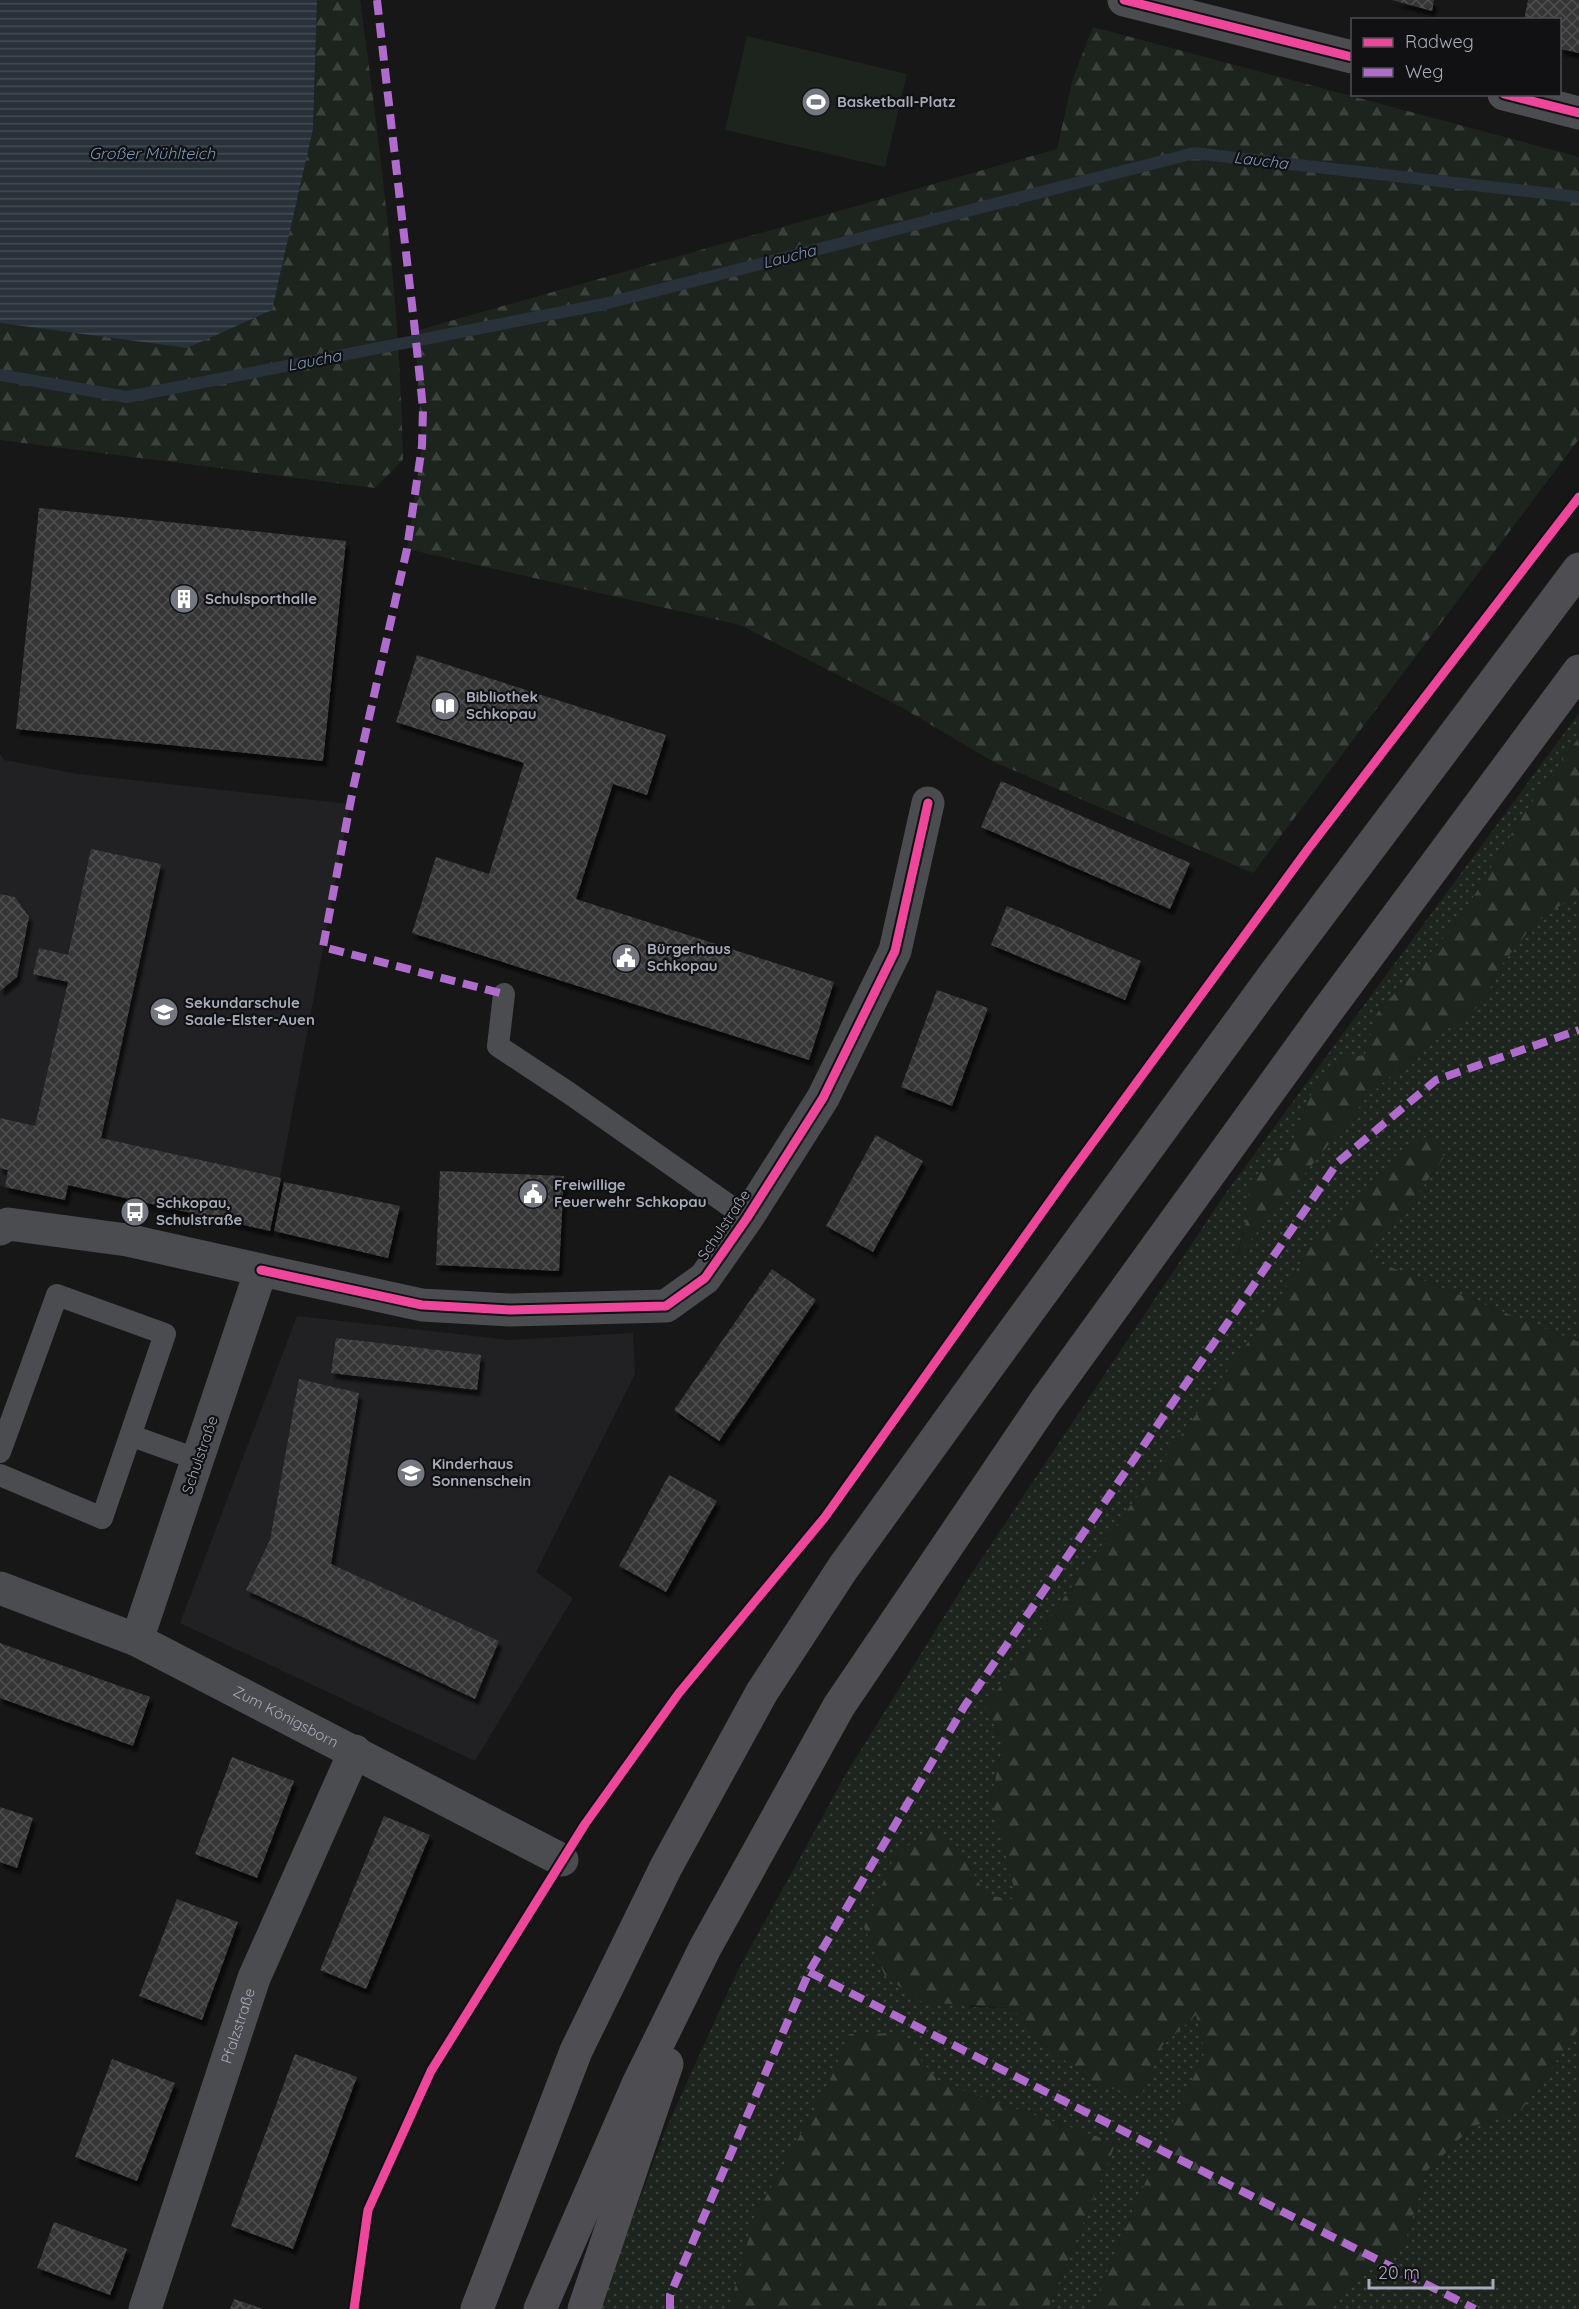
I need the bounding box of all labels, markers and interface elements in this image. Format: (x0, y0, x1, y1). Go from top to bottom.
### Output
legend (1351, 18, 1561, 96)
text: Radweg (1405, 30, 1474, 53)
text: Weg (1405, 60, 1443, 83)
sports icon: Basketball-Platz (800, 86, 832, 118)
place label: Basketball-Platz (837, 92, 955, 111)
water label: Großer Mühlteich (89, 143, 216, 163)
water label: Laucha (1233, 147, 1290, 173)
water label: Laucha (760, 239, 819, 272)
water label: Laucha (285, 345, 344, 375)
building icon: Schulsporthalle (168, 583, 200, 615)
place label: Schulsporthalle (205, 589, 317, 608)
place label: Bibliothek Schkopau (466, 687, 538, 723)
library icon: Bibliothek Schkopau (429, 690, 461, 722)
place label: Bürgerhaus Schkopau (647, 939, 731, 975)
public building icon: Bürgerhaus Schkopau (610, 942, 642, 974)
place label: Sekundarschule Saale-Elster-Auen (185, 993, 315, 1029)
school or university icon: Sekundarschule Saale-Elster-Auen (148, 996, 180, 1028)
place label: Freiwillige Feuerwehr Schkopau (554, 1175, 706, 1211)
public building icon: Freiwillige Feuerwehr Schkopau (517, 1178, 549, 1210)
street label: Schulstraße (693, 1186, 754, 1264)
place label: Schkopau, Schulstraße (156, 1193, 243, 1229)
bus stop icon: Schkopau, Schulstraße (119, 1196, 151, 1228)
street label: Schulstraße (177, 1413, 222, 1496)
place label: Kinderhaus Sonnenschein (432, 1454, 531, 1490)
school or university icon: Kinderhaus Sonnenschein (395, 1457, 427, 1489)
street label: Zum Königsborn (230, 1681, 342, 1752)
street label: Pfalzstraße (216, 1985, 259, 2066)
scale bar (1369, 2252, 1494, 2290)
text: 20 m (1378, 2261, 1420, 2284)

